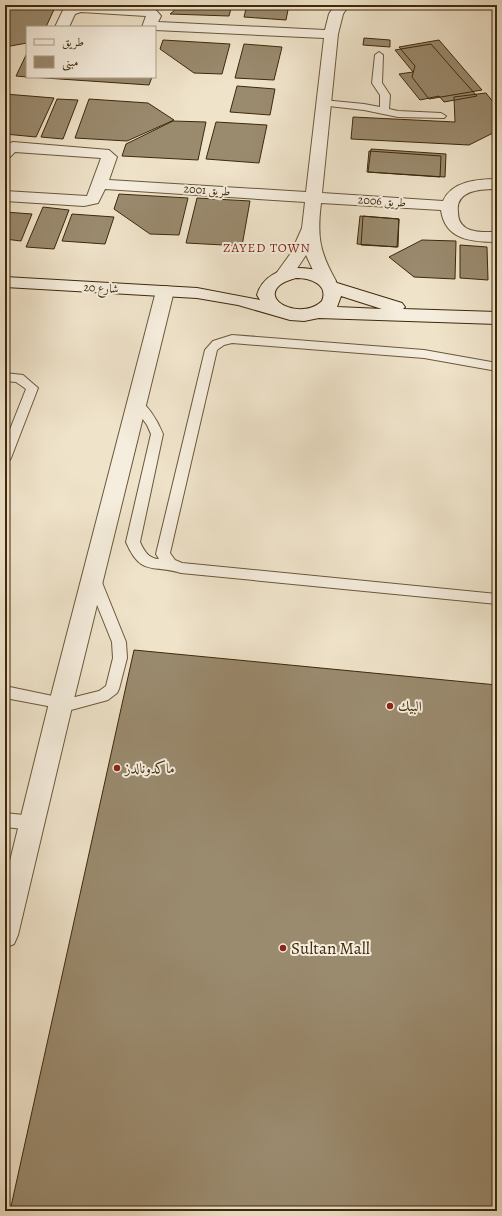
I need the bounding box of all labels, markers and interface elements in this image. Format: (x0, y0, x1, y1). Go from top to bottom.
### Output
legend (26, 26, 156, 78)
text: طريق (62, 34, 84, 50)
text: مبنى (62, 54, 78, 71)
street label: طريق 2001 (183, 180, 231, 200)
street label: طريق 2006 (357, 191, 407, 211)
district label: ZAYED TOWN (223, 239, 311, 256)
street label: شارع 20 (83, 279, 119, 300)
place label: البيك (398, 697, 422, 716)
marker: البيك (385, 701, 395, 711)
place label: ماكدونالدز (123, 759, 175, 778)
marker: ماكدونالدز (112, 763, 122, 773)
place label: Sultan Mall (291, 937, 370, 960)
marker: Sultan Mall (278, 943, 288, 953)

